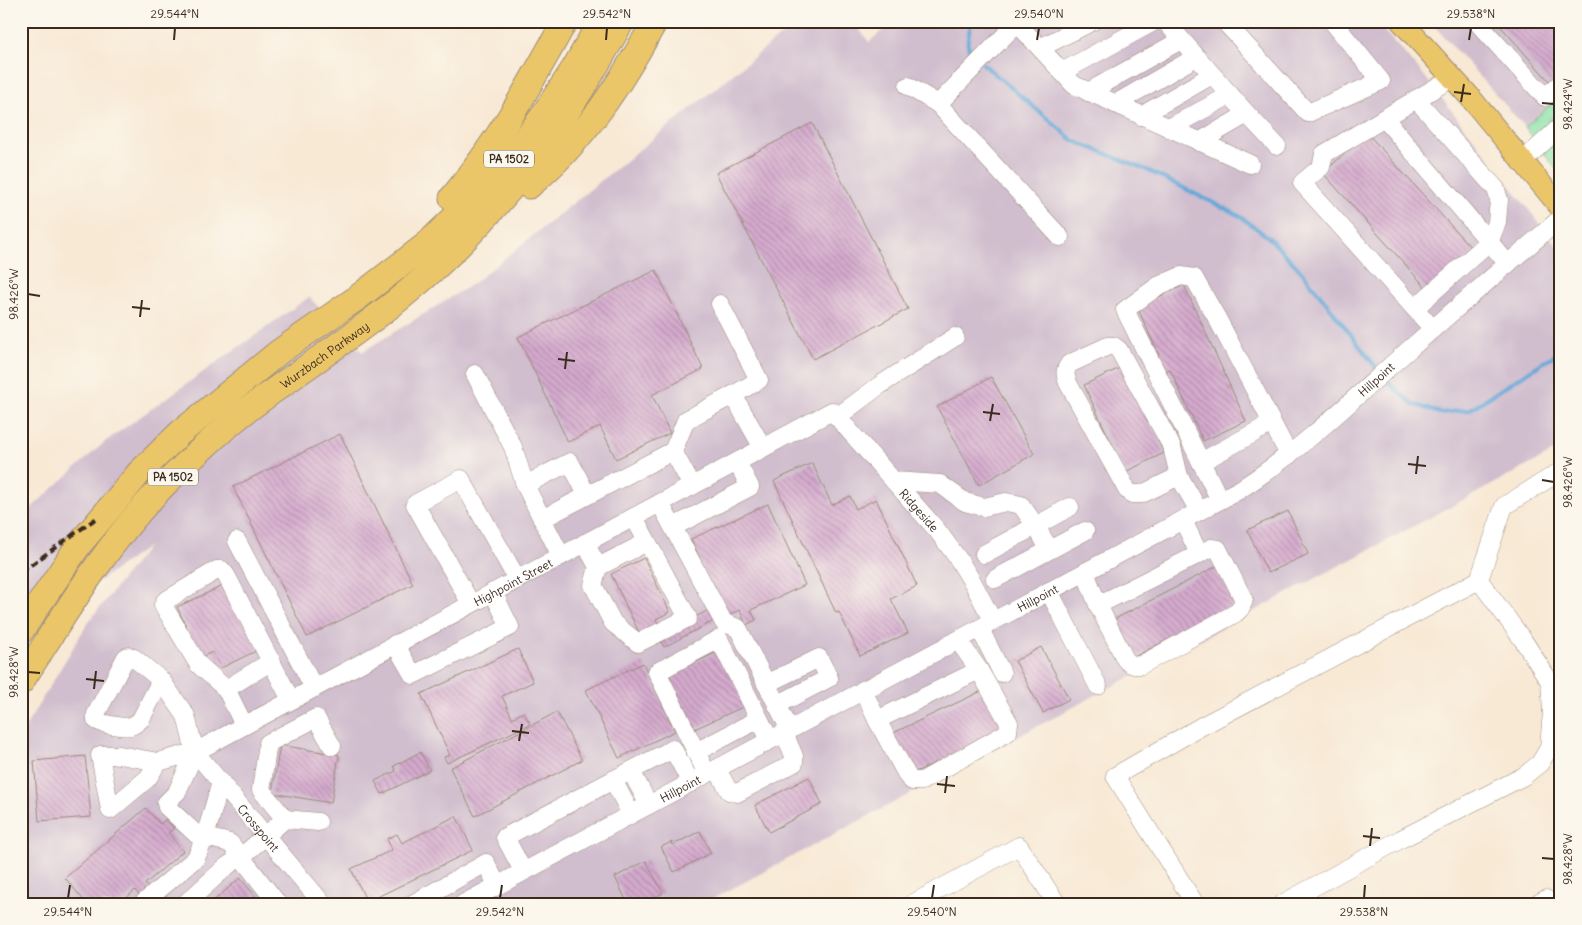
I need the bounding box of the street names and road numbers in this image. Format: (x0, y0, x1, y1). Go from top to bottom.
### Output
road number: PA 1502 (484, 150, 534, 168)
street label: Wurzbach Parkway (277, 318, 372, 391)
street label: Hillpoint (1355, 359, 1397, 399)
road number: PA 1502 (148, 468, 198, 486)
street label: Ridgeside (896, 485, 942, 535)
street label: Highpoint Street (471, 555, 555, 609)
street label: Hillpoint (1014, 581, 1060, 615)
street label: Hillpoint (657, 771, 703, 805)
street label: Crosspoint (235, 801, 283, 855)

